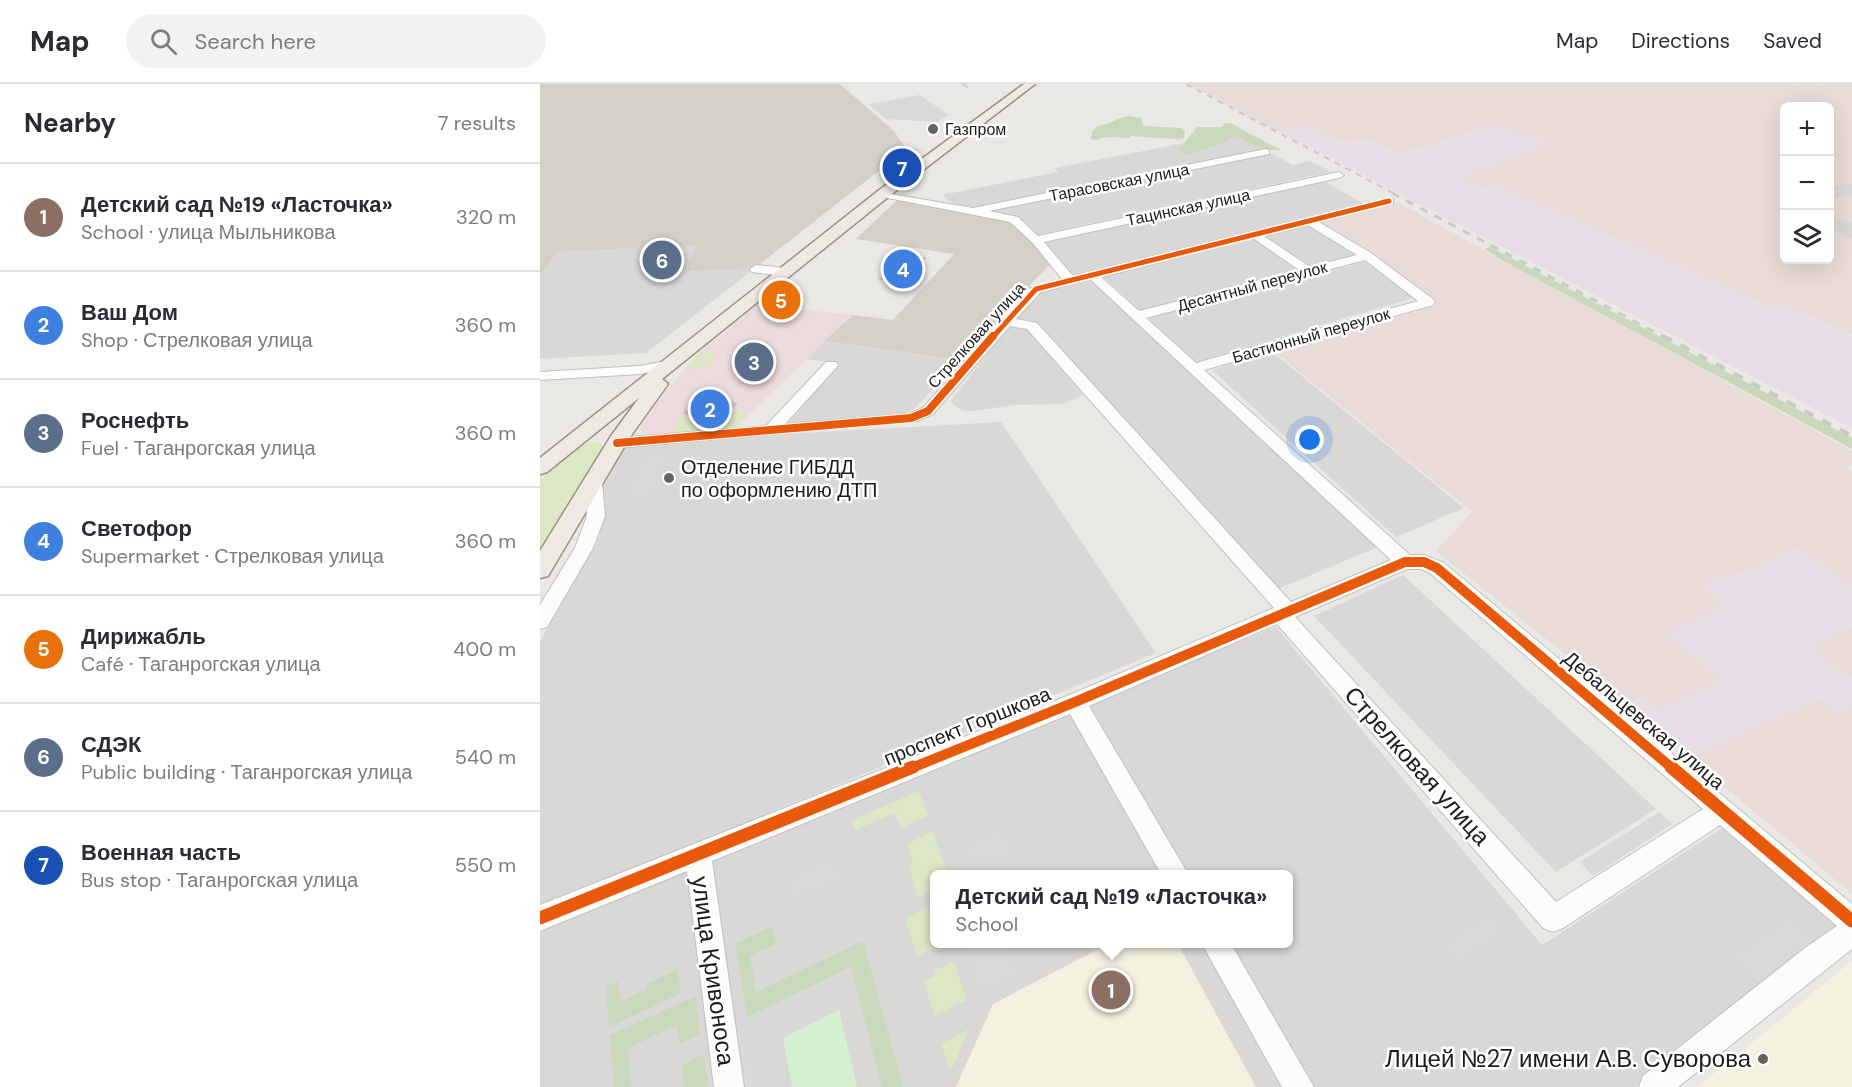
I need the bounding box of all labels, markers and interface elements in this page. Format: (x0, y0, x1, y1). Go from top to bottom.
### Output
search box (126, 14, 546, 68)
text: Map (30, 23, 90, 60)
icon: search (147, 25, 180, 58)
text: Search here (195, 27, 316, 56)
text: Map (1556, 27, 1598, 55)
text: Directions (1631, 27, 1730, 55)
text: Saved (1763, 27, 1822, 55)
map controls (1780, 102, 1834, 264)
button: + (1780, 102, 1834, 156)
text: Nearby (24, 106, 116, 140)
text: 7 results (438, 110, 516, 136)
place label: Газпром (945, 119, 1006, 140)
marker: Газпром (926, 122, 940, 136)
pin: 7 (882, 146, 922, 190)
button: − (1780, 156, 1834, 210)
street label: Тарасовская улица (1047, 159, 1191, 206)
street label: Тацинская улица (1124, 184, 1252, 231)
text: Детский сад №19 «Ласточка» (81, 190, 393, 219)
text: 1 (40, 204, 47, 230)
text: 320 m (456, 204, 516, 230)
button: layers (1780, 210, 1834, 264)
text: School · улица Мыльникова (81, 219, 336, 245)
pin: 6 (642, 238, 682, 282)
pin: 4 (884, 246, 922, 291)
street label: Десантный переулок (1175, 256, 1330, 317)
pin: 5 (762, 278, 800, 322)
street label: Стрелковая улица (923, 278, 1030, 393)
text: Ваш Дом (81, 298, 178, 327)
street label: Бастионный переулок (1230, 303, 1393, 368)
text: 2 (38, 312, 49, 338)
text: 360 m (455, 312, 516, 338)
text: Shop · Стрелковая улица (81, 327, 313, 353)
pin: 3 (734, 340, 774, 384)
pin: 2 (690, 386, 730, 432)
text: Роснефть (81, 406, 189, 435)
text: 3 (37, 420, 50, 446)
text: 360 m (455, 420, 516, 446)
your location (1295, 425, 1324, 454)
text: Fuel · Таганрогская улица (81, 435, 316, 461)
place label: Отделение ГИБДД по оформлению ДТП (681, 454, 877, 503)
marker: Отделение ГИБДД по оформлению ДТП (662, 471, 676, 485)
text: Светофор (81, 514, 192, 543)
text: 4 (37, 528, 50, 554)
text: 360 m (455, 528, 516, 554)
text: Supermarket · Стрелковая улица (81, 543, 384, 569)
text: Дирижабль (81, 622, 206, 651)
text: 5 (37, 636, 50, 662)
text: 400 m (453, 636, 516, 662)
street label: Дебальцевская улица (1558, 645, 1731, 796)
text: Café · Таганрогская улица (81, 651, 321, 677)
street label: проспект Горшкова (880, 680, 1055, 771)
street label: Стрелковая улица (1338, 680, 1497, 852)
text: СДЭК (81, 730, 141, 759)
text: 6 (37, 744, 50, 770)
text: 540 m (455, 744, 516, 770)
text: Public building · Таганрогская улица (81, 759, 412, 785)
text: Военная часть (81, 838, 241, 867)
text: 7 (38, 852, 49, 878)
text: 550 m (455, 852, 516, 878)
text: Bus stop · Таганрогская улица (81, 867, 358, 893)
popup (930, 870, 1293, 948)
street label: улица Кривоноса (685, 874, 742, 1068)
text: Детский сад №19 «Ласточка» (956, 882, 1267, 911)
text: School (956, 911, 1018, 937)
pin: 1 (1092, 968, 1130, 1012)
place label: Лицей №27 имени А.В. Суворова (1385, 1043, 1752, 1074)
marker: Лицей №27 имени А.В. Суворова (1756, 1052, 1770, 1066)

